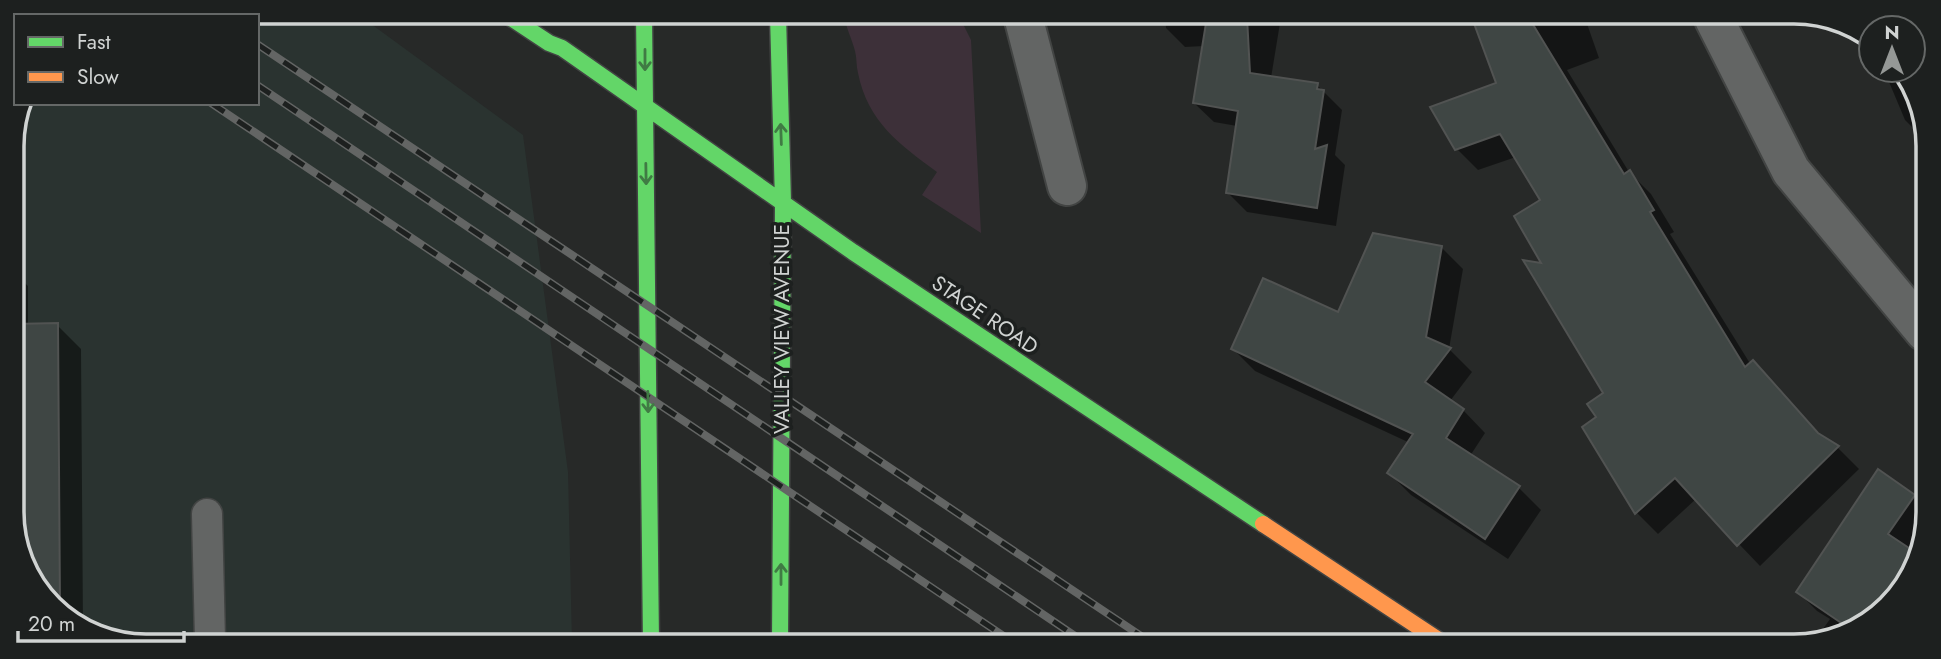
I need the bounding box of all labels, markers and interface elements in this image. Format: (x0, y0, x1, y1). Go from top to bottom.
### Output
legend (14, 14, 259, 105)
north arrow (1857, 14, 1927, 84)
text: N (1884, 19, 1900, 46)
text: Fast (77, 27, 110, 57)
one-way arrow (638, 48, 652, 71)
text: Slow (77, 62, 119, 92)
one-way arrow (774, 123, 788, 146)
one-way arrow (639, 163, 653, 186)
street label: VALLEY VIEW AVENUE (767, 224, 797, 434)
street label: STAGE ROAD (926, 268, 1044, 362)
one-way arrow (641, 390, 655, 413)
one-way arrow (774, 563, 788, 586)
scale bar (18, 600, 184, 644)
text: 20 m (28, 609, 75, 639)

